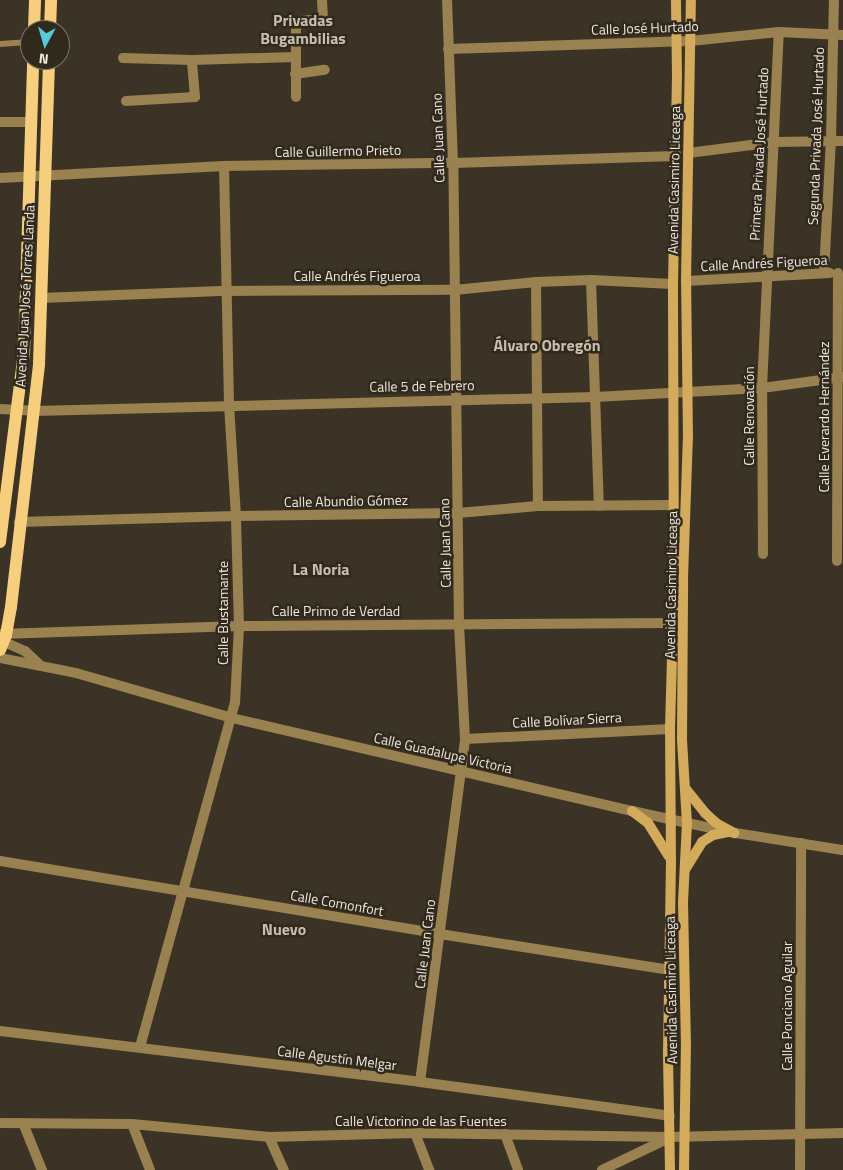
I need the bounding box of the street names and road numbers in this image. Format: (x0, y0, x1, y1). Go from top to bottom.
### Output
street label: Calle José Hurtado (591, 18, 699, 38)
street label: Segunda Privada José Hurtado (804, 47, 828, 225)
street label: Primera Privada José Hurtado (746, 67, 772, 241)
street label: Calle Juan Cano (428, 93, 448, 183)
street label: Avenida Casimiro Liceaga (664, 106, 684, 254)
street label: Calle Guillermo Prieto (275, 141, 401, 161)
street label: Avenida Juan José Torres Landa (12, 205, 38, 387)
street label: Calle Andrés Figueroa (700, 251, 828, 275)
street label: Calle Andrés Figueroa (293, 268, 421, 284)
street label: Calle Everardo Hernández (816, 341, 832, 493)
street label: Calle Renovación (741, 366, 757, 466)
street label: Calle 5 de Febrero (369, 377, 475, 395)
street label: Calle Abundio Gómez (284, 492, 408, 510)
street label: Calle Juan Cano (436, 498, 454, 588)
street label: Avenida Casimiro Liceaga (661, 511, 681, 659)
street label: Calle Bustamante (215, 561, 231, 665)
street label: Calle Primo de Verdad (272, 603, 400, 619)
street label: Calle Bolívar Sierra (512, 709, 622, 731)
street label: Calle Guadalupe Victoria (372, 729, 514, 777)
street label: Calle Comonfort (289, 887, 385, 919)
street label: Calle Juan Cano (411, 898, 439, 990)
street label: Avenida Casimiro Liceaga (661, 916, 681, 1064)
street label: Calle Ponciano Aguilar (779, 941, 795, 1071)
street label: Calle Agustín Melgar (276, 1042, 398, 1074)
street label: Calle Victorino de las Fuentes (335, 1113, 507, 1129)

